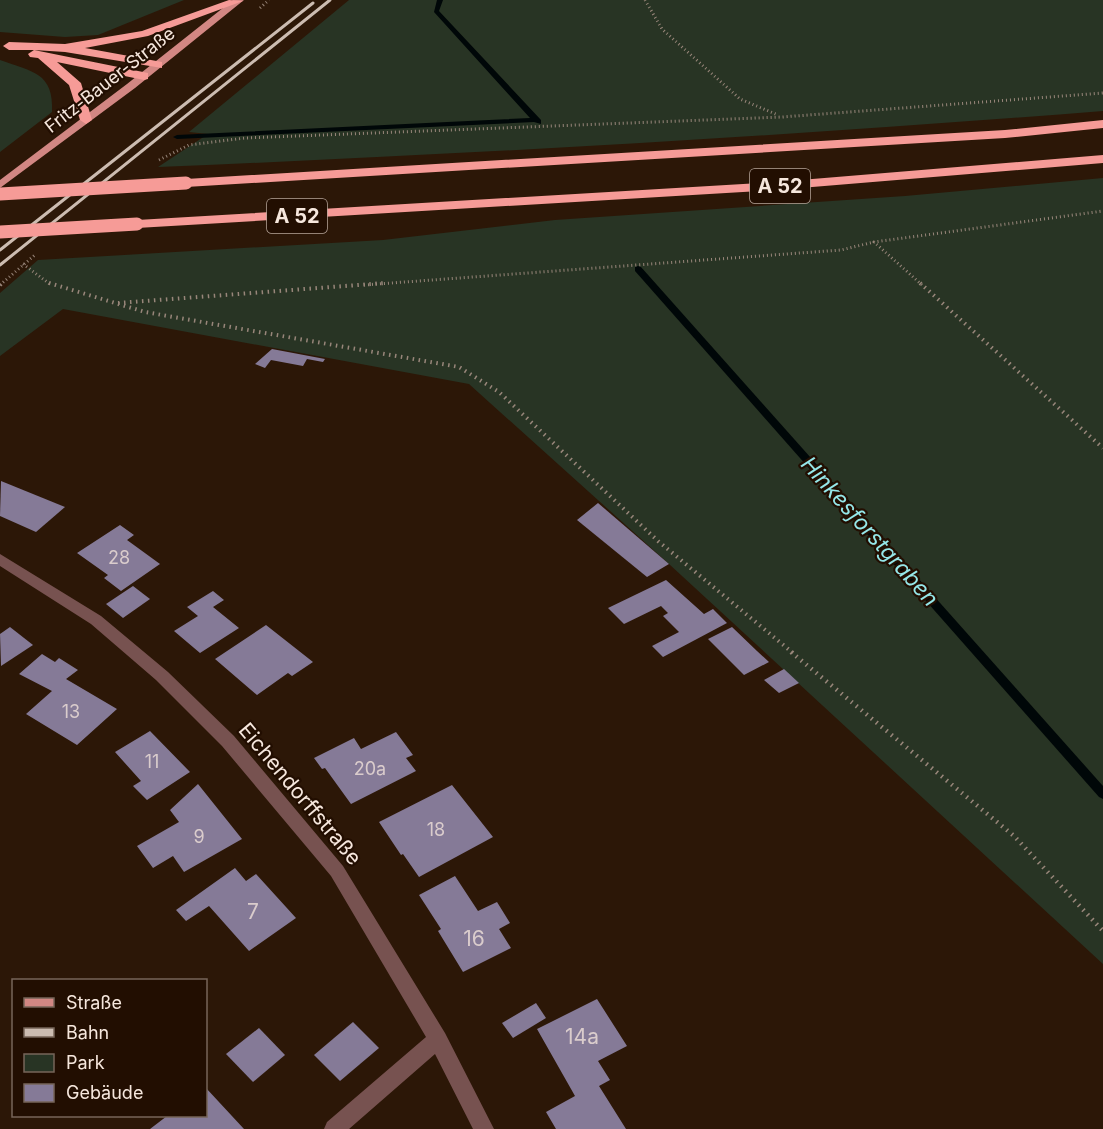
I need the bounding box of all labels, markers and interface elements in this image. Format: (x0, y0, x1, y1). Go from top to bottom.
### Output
street label: Fritz-Bauer-Straße (41, 22, 179, 137)
road number: A 52 (750, 169, 810, 203)
road number: A 52 (267, 199, 327, 233)
water label: Hinkesforstgraben (796, 451, 944, 611)
house number: 28 (108, 547, 130, 568)
house number: 13 (62, 701, 80, 722)
street label: Eichendorffstraße (234, 718, 367, 870)
house number: 11 (145, 751, 159, 772)
house number: 20a (354, 758, 386, 779)
house number: 18 (427, 819, 445, 840)
house number: 9 (193, 826, 205, 847)
house number: 7 (247, 899, 259, 924)
house number: 16 (463, 926, 485, 951)
legend (12, 979, 207, 1117)
text: Straße (66, 992, 122, 1013)
text: Bahn (66, 1022, 109, 1043)
house number: 14a (565, 1024, 599, 1049)
text: Park (66, 1052, 105, 1073)
text: Gebäude (66, 1082, 143, 1103)

